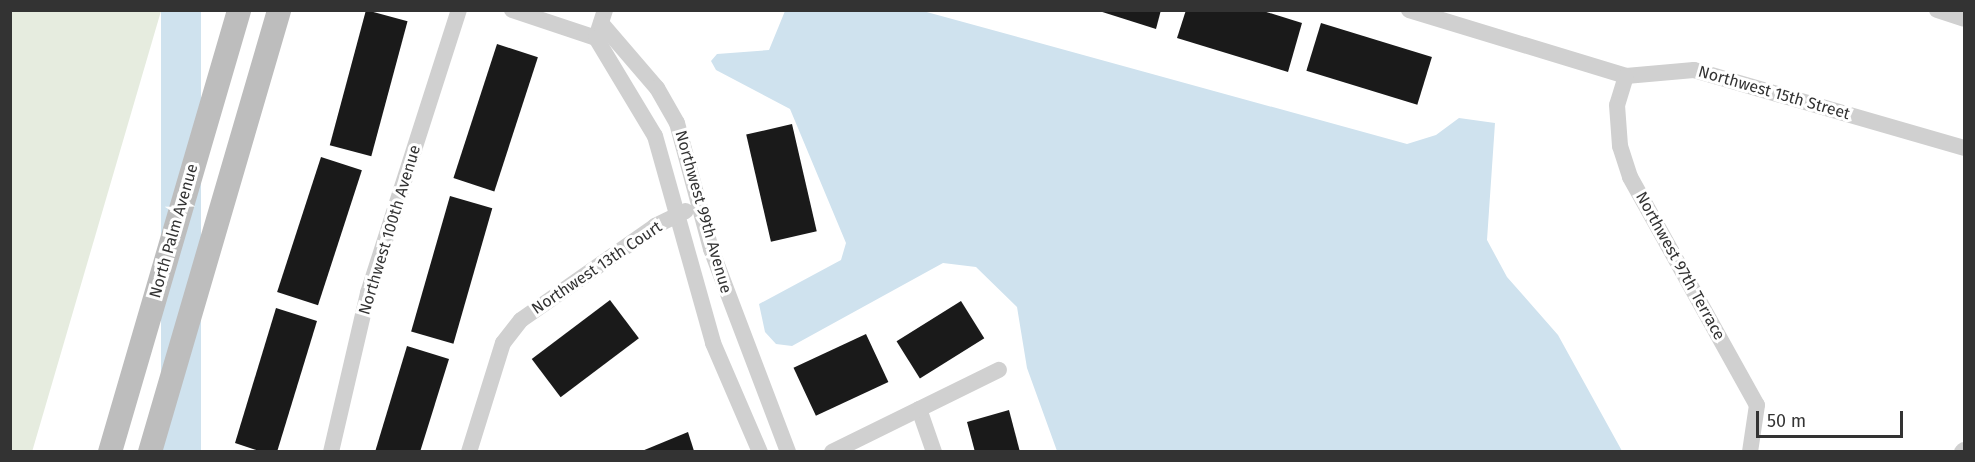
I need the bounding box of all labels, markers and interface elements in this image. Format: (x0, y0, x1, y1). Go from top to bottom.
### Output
street label: Northwest 15th Street (1696, 62, 1852, 124)
street label: Northwest 99th Avenue (671, 128, 735, 296)
street label: Northwest 100th Avenue (355, 143, 425, 317)
street label: North Palm Avenue (146, 162, 202, 300)
street label: Northwest 97th Terrace (1631, 188, 1729, 344)
street label: Northwest 13th Court (528, 217, 666, 319)
scale bar (1759, 399, 1906, 437)
text: 50 m (1767, 410, 1806, 432)

